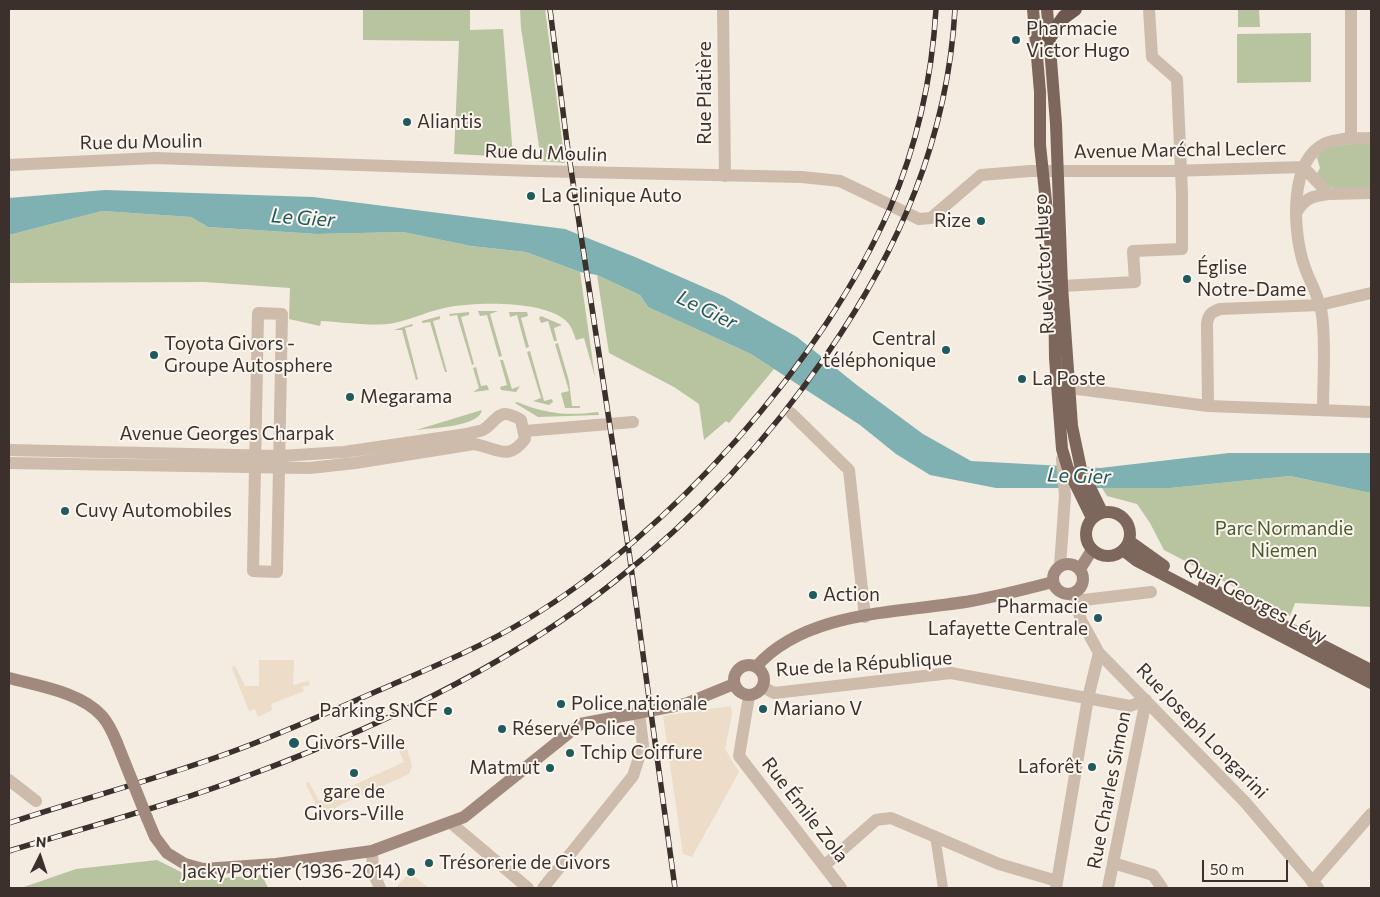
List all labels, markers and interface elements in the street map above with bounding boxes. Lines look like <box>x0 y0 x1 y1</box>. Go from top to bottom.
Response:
place label: Pharmacie Victor Hugo <box>1026 18 1130 62</box>
marker: Pharmacie Victor Hugo <box>1010 34 1022 46</box>
street label: Rue Platière <box>694 41 716 145</box>
place label: Aliantis <box>417 111 482 133</box>
marker: Aliantis <box>401 116 413 128</box>
street label: Rue du Moulin <box>79 130 203 154</box>
street label: Avenue Maréchal Leclerc <box>1073 137 1287 163</box>
street label: Rue du Moulin <box>484 139 608 167</box>
place label: La Clinique Auto <box>541 185 682 207</box>
marker: La Clinique Auto <box>525 190 537 202</box>
street label: Rue Victor Hugo <box>1029 193 1059 335</box>
water label: Le Gier <box>270 204 336 232</box>
place label: Rize <box>934 210 971 232</box>
marker: Rize <box>975 215 987 227</box>
place label: Église Notre-Dame <box>1197 257 1306 301</box>
marker: Église Notre-Dame <box>1181 273 1193 285</box>
water label: Le Gier <box>673 285 741 335</box>
place label: Central téléphonique <box>822 328 936 372</box>
place label: Toyota Givors - Groupe Autosphere <box>164 333 332 377</box>
marker: Central téléphonique <box>940 344 952 356</box>
marker: Toyota Givors - Groupe Autosphere <box>148 349 160 361</box>
place label: La Poste <box>1032 368 1105 390</box>
marker: La Poste <box>1016 373 1028 385</box>
place label: Megarama <box>360 386 452 408</box>
marker: Megarama <box>344 391 356 403</box>
street label: Avenue Georges Charpak <box>119 423 335 445</box>
water label: Le Gier <box>1047 463 1111 489</box>
place label: Cuvy Automobiles <box>75 500 232 522</box>
marker: Cuvy Automobiles <box>59 505 71 517</box>
park label: Parc Normandie Niemen <box>1215 518 1353 562</box>
street label: Quai Georges Lévy <box>1179 553 1331 649</box>
place label: Action <box>823 584 880 606</box>
marker: Action <box>807 589 819 601</box>
place label: Pharmacie Lafayette Centrale <box>928 596 1088 640</box>
marker: Pharmacie Lafayette Centrale <box>1092 612 1104 624</box>
street label: Rue de la République <box>775 646 953 682</box>
street label: Rue Joseph Longarini <box>1131 659 1273 803</box>
place label: Police nationale <box>571 693 707 715</box>
marker: Police nationale <box>555 698 567 710</box>
place label: Mariano V <box>773 698 862 720</box>
place label: Parking SNCF <box>319 700 438 722</box>
marker: Mariano V <box>757 703 769 715</box>
marker: Parking SNCF <box>442 705 454 717</box>
street label: Rue Charles Simon <box>1083 709 1135 871</box>
place label: Réservé Police <box>512 718 636 740</box>
marker: Réservé Police <box>496 723 508 735</box>
place label: Givors-Ville <box>305 732 405 754</box>
marker: Givors-Ville <box>287 736 301 750</box>
place label: Tchip Coiffure <box>580 742 702 764</box>
marker: Tchip Coiffure <box>564 747 576 759</box>
street label: Rue Émile Zola <box>757 753 853 867</box>
place label: Laforêt <box>1018 756 1082 778</box>
place label: Matmut <box>469 757 540 779</box>
marker: Laforêt <box>1086 761 1098 773</box>
marker: Matmut <box>544 762 556 774</box>
marker: gare de Givors-Ville <box>348 767 360 779</box>
place label: gare de Givors-Ville <box>304 781 404 825</box>
north arrow <box>15 832 65 882</box>
text: N <box>35 833 47 850</box>
scale bar <box>1205 850 1291 882</box>
place label: Trésorerie de Givors <box>439 852 610 874</box>
marker: Trésorerie de Givors <box>423 857 435 869</box>
text: 50 m <box>1210 860 1244 878</box>
place label: Jacky Portier (1936-2014) <box>182 861 401 883</box>
marker: Jacky Portier (1936-2014) <box>405 866 417 878</box>

